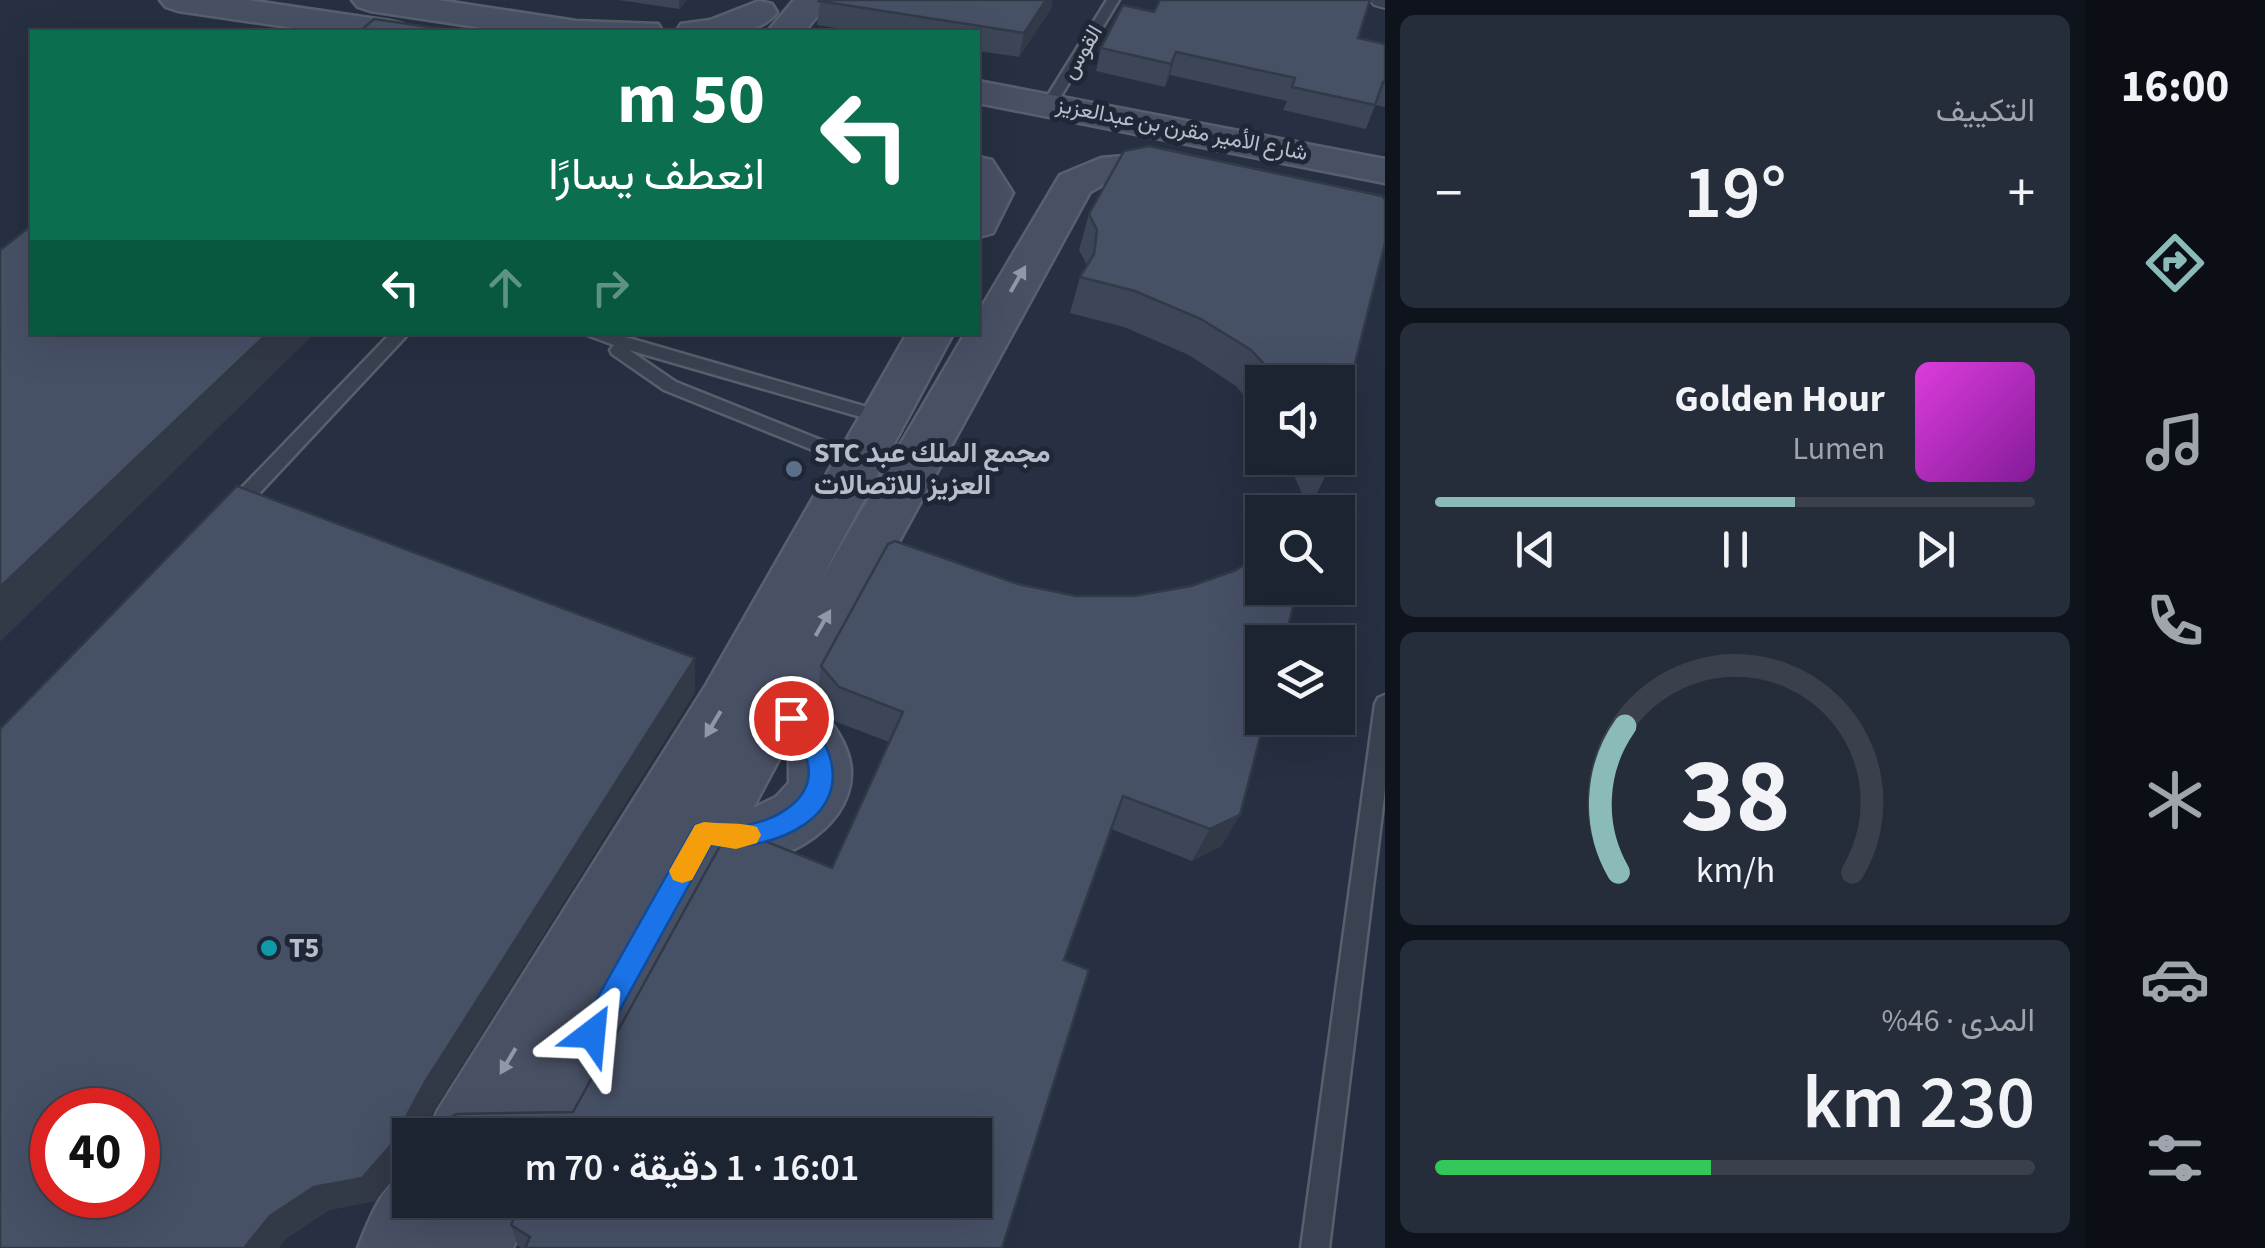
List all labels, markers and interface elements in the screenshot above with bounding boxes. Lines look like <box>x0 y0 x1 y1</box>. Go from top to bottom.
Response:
street label: القوس <box>1053 19 1111 85</box>
text: 50 m <box>617 50 765 150</box>
text: 16:00 <box>2121 55 2229 119</box>
icon: left <box>800 70 930 200</box>
text: التكييف <box>1936 88 2035 134</box>
street label: شارع الأمير مقرن بن عبدالعزيز <box>1053 89 1311 169</box>
text: 19° <box>1683 140 1787 247</box>
text: انعطف يسارًا <box>548 143 765 207</box>
text: − <box>1435 155 1462 233</box>
text: + <box>2008 155 2035 233</box>
icon: directions <box>2140 228 2210 298</box>
icon: left <box>373 260 428 315</box>
icon: ahead <box>478 260 533 315</box>
icon: right <box>583 260 638 315</box>
one-way arrow <box>1009 265 1026 293</box>
map controls <box>1245 365 1355 735</box>
button: sound <box>1245 365 1355 475</box>
text: Golden Hour <box>1675 372 1885 426</box>
icon: music <box>2140 407 2210 477</box>
text: Lumen <box>1792 426 1885 472</box>
place label: STC مجمع الملك عبد العزيز للاتصالات <box>814 433 1050 505</box>
marker: STC مجمع الملك عبد العزيز للاتصالات <box>783 458 805 480</box>
button: search <box>1245 495 1355 605</box>
icon: previous <box>1508 522 1563 577</box>
icon: pause <box>1708 522 1763 577</box>
icon: next <box>1908 522 1963 577</box>
icon: phone <box>2140 586 2210 656</box>
one-way arrow <box>814 609 831 637</box>
button: layers <box>1245 625 1355 735</box>
pin <box>749 676 834 761</box>
icon: arrive <box>764 691 819 746</box>
one-way arrow <box>705 710 722 738</box>
text: 38 <box>1680 724 1790 872</box>
icon: climate <box>2140 765 2210 835</box>
text: km/h <box>1695 845 1775 896</box>
place label: T5 <box>289 928 319 968</box>
marker: T5 <box>258 937 280 959</box>
icon: car <box>2140 944 2210 1014</box>
position arrow <box>540 982 644 1086</box>
text: المدى · 46% <box>1881 998 2035 1044</box>
one-way arrow <box>500 1047 517 1075</box>
text: 230 km <box>1802 1050 2035 1157</box>
speed limit sign: 40 <box>30 1088 160 1218</box>
icon: filters <box>2140 1123 2210 1193</box>
text: 16:01 · 1 دقيقة · 70 m <box>525 1141 859 1195</box>

